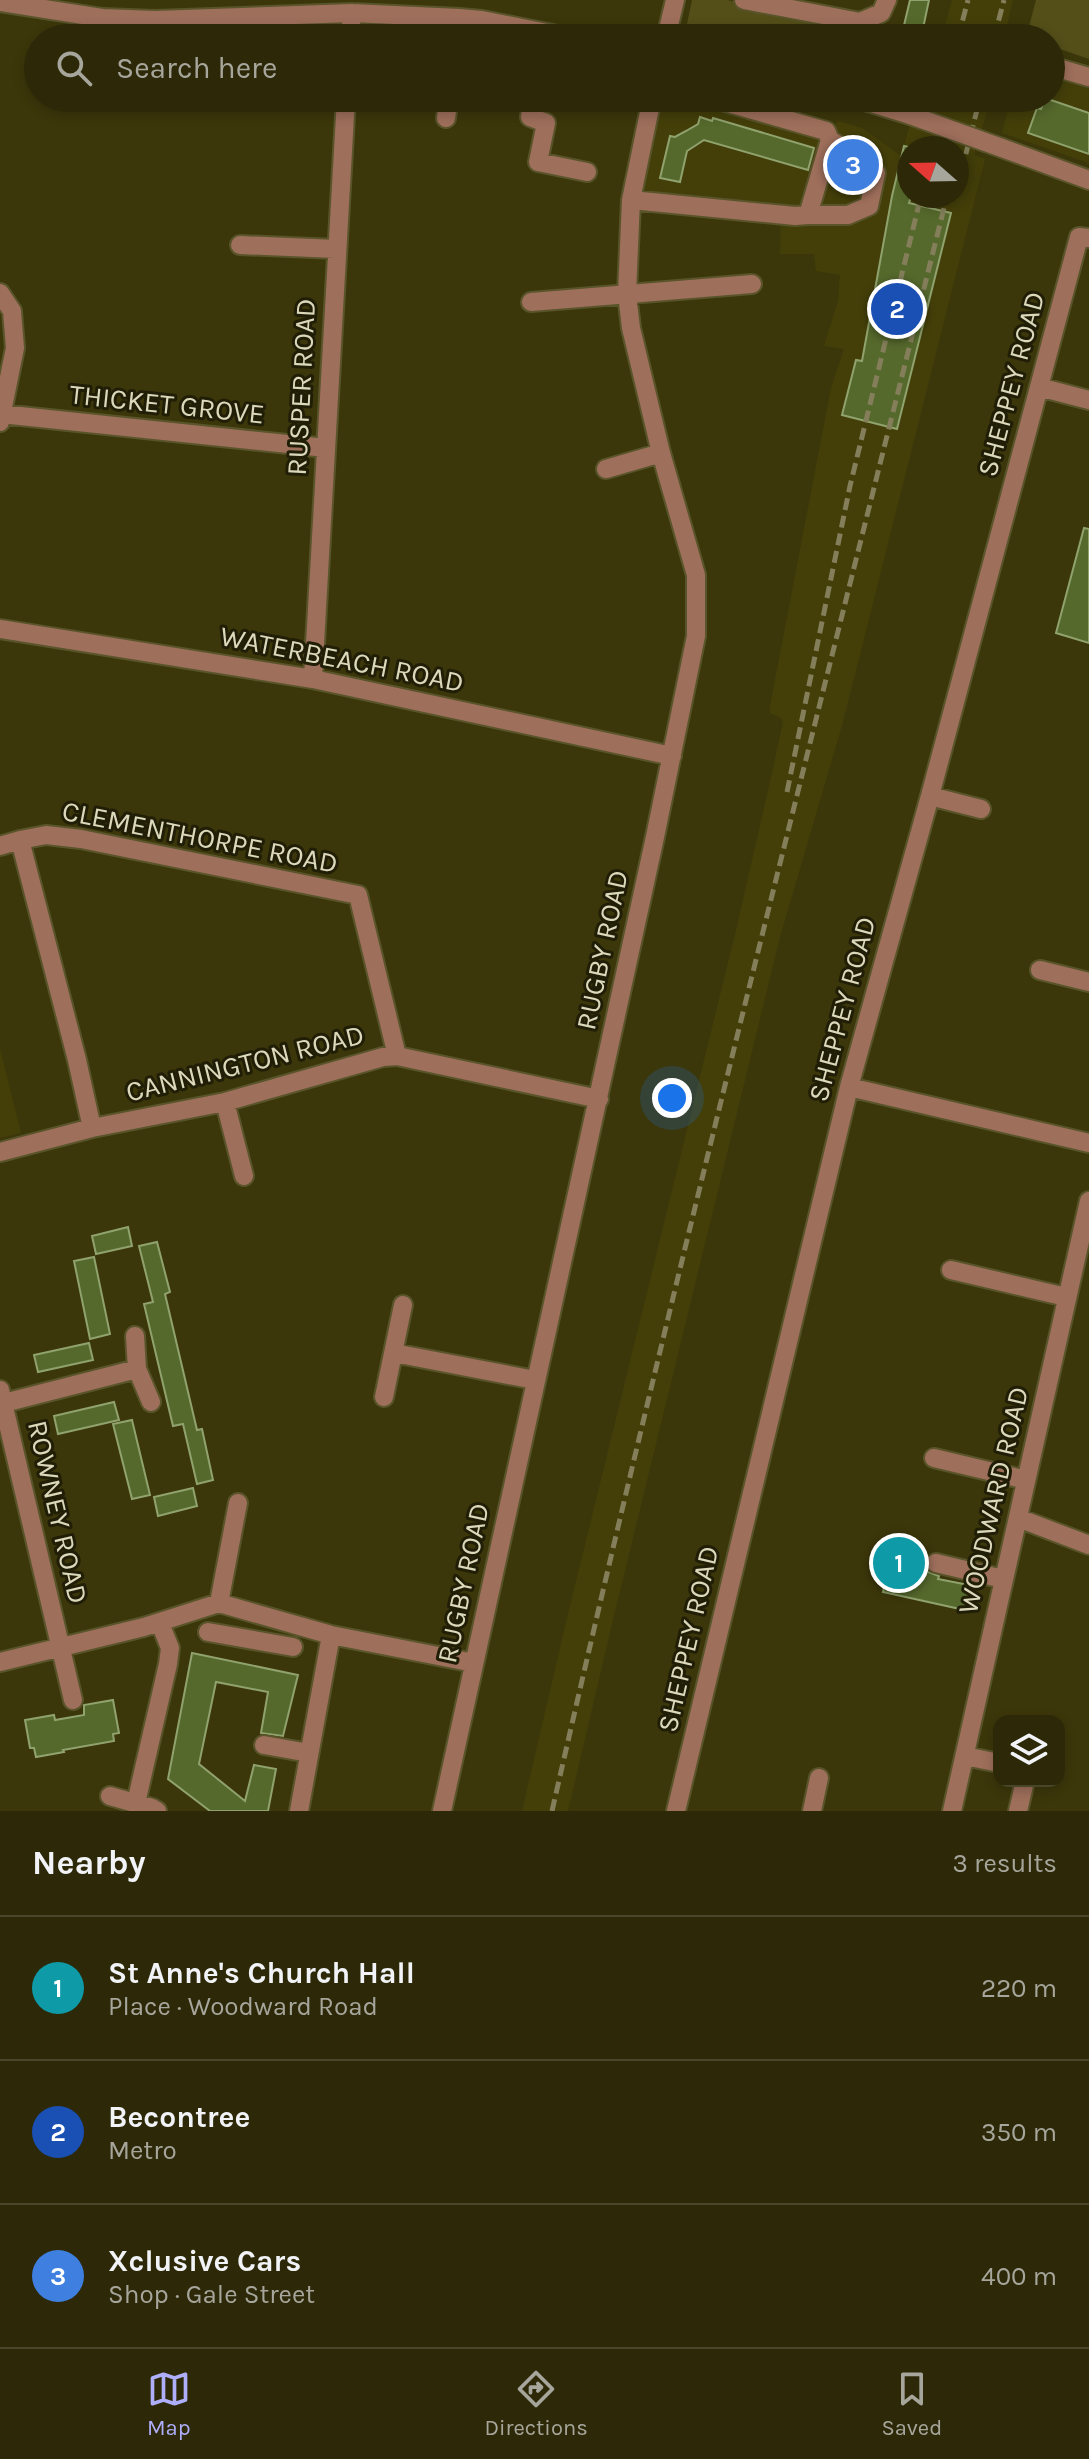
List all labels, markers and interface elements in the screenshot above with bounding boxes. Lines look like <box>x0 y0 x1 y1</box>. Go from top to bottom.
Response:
search box <box>24 24 1065 112</box>
icon: search <box>52 46 96 90</box>
text: Search here <box>116 50 277 86</box>
pin: 3 <box>827 135 879 195</box>
north arrow <box>897 136 969 208</box>
pin: 2 <box>871 279 923 339</box>
street label: SHEPPEY ROAD <box>970 288 1052 480</box>
street label: RUSPER ROAD <box>280 298 322 476</box>
street label: THICKET GROVE <box>68 377 266 431</box>
street label: WATERBEACH ROAD <box>217 619 467 699</box>
street label: CLEMENTHORPE ROAD <box>59 794 341 880</box>
street label: RUGBY ROAD <box>569 867 635 1033</box>
street label: SHEPPEY ROAD <box>801 913 883 1105</box>
street label: CANNINGTON ROAD <box>123 1017 367 1109</box>
your location <box>652 1078 692 1118</box>
street label: WOODWARD ROAD <box>951 1383 1035 1617</box>
street label: ROWNEY ROAD <box>21 1417 95 1607</box>
street label: RUGBY ROAD <box>430 1500 496 1666</box>
pin: 1 <box>873 1533 925 1593</box>
street label: SHEPPEY ROAD <box>651 1543 725 1735</box>
map controls <box>993 1715 1065 1787</box>
button: layers <box>993 1715 1065 1787</box>
text: Nearby <box>32 1843 146 1883</box>
text: 3 results <box>953 1848 1057 1879</box>
text: St Anne's Church Hall <box>108 1955 415 1991</box>
text: 1 <box>53 1973 63 2004</box>
text: 220 m <box>981 1973 1057 2004</box>
text: Place · Woodward Road <box>108 1991 378 2022</box>
text: Becontree <box>108 2099 250 2135</box>
text: 2 <box>50 2117 66 2148</box>
text: 350 m <box>981 2117 1057 2148</box>
text: Metro <box>108 2135 177 2166</box>
text: Xclusive Cars <box>108 2243 301 2279</box>
text: 3 <box>50 2261 66 2292</box>
text: 400 m <box>981 2261 1057 2292</box>
text: Shop · Gale Street <box>108 2279 315 2310</box>
tab: Map <box>147 2367 191 2441</box>
tab: Directions <box>484 2367 588 2441</box>
tab: Saved <box>881 2367 942 2441</box>

